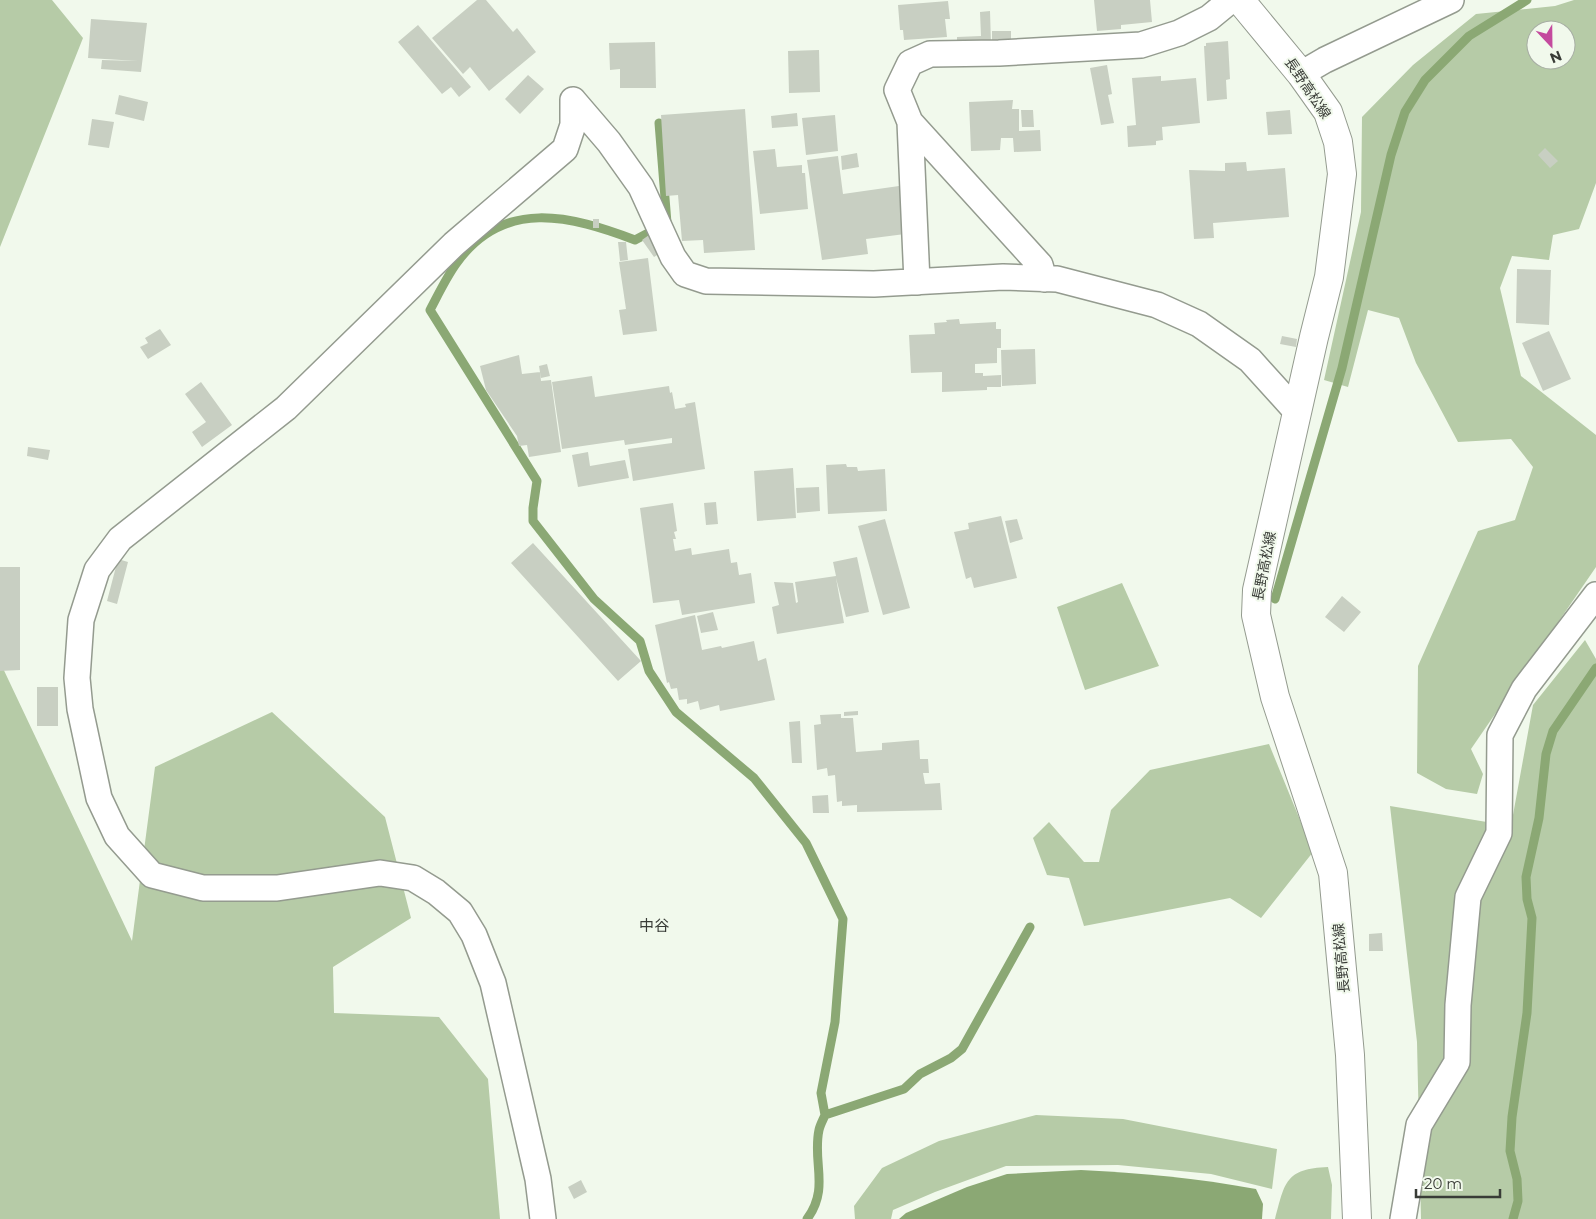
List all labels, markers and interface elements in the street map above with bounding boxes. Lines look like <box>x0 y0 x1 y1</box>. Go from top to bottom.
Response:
north arrow <box>1526 20 1576 70</box>
text: N <box>1547 47 1564 68</box>
street label: 長野高松線 <box>1281 54 1335 122</box>
street label: 長野高松線 <box>1248 530 1280 602</box>
district label: 中谷 <box>639 916 669 935</box>
street label: 長野高松線 <box>1329 922 1353 994</box>
scale bar <box>1416 1166 1500 1198</box>
text: 20 m <box>1424 1174 1462 1193</box>

